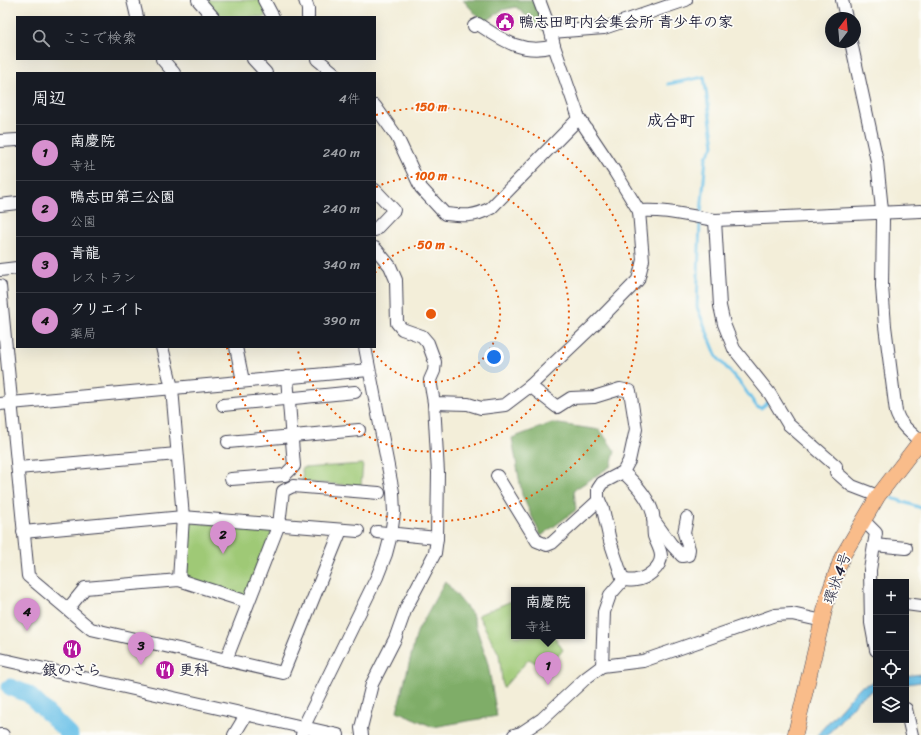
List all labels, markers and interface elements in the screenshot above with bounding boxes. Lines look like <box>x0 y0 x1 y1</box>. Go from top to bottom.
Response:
place label: 鴨志田町内会集会所 青少年の家 <box>519 9 733 35</box>
public building icon: 鴨志田町内会集会所 青少年の家 <box>494 11 516 33</box>
north arrow <box>825 12 861 48</box>
search box <box>16 16 376 60</box>
text: ここで検索 <box>62 25 137 51</box>
icon: search <box>30 27 52 49</box>
text: 周辺 <box>32 83 66 113</box>
text: 4件 <box>339 87 360 110</box>
text: 150 m <box>415 96 448 118</box>
district label: 成合町 <box>647 106 695 135</box>
text: 南慶院 <box>70 128 115 154</box>
text: 1 <box>42 141 48 164</box>
text: 240 m <box>323 141 360 164</box>
text: 寺社 <box>70 154 96 177</box>
text: 100 m <box>415 165 448 187</box>
text: 鴨志田第三公園 <box>70 184 175 210</box>
text: 2 <box>41 197 49 220</box>
text: 240 m <box>323 197 360 220</box>
text: 公園 <box>70 210 96 233</box>
text: 50 m <box>417 234 445 256</box>
text: 青龍 <box>70 240 100 266</box>
text: 3 <box>41 253 49 276</box>
text: 340 m <box>323 253 360 276</box>
text: レストラン <box>70 266 136 289</box>
text: クリエイト <box>70 296 145 322</box>
centre of rings <box>424 307 438 321</box>
text: 4 <box>41 309 49 332</box>
text: 390 m <box>323 309 360 332</box>
text: 薬局 <box>70 322 96 345</box>
your location <box>484 347 504 367</box>
pin: 2 <box>210 521 236 554</box>
street label: 環状4号 <box>815 548 859 608</box>
map controls <box>873 579 909 723</box>
button: + <box>873 579 909 615</box>
popup <box>511 587 585 639</box>
text: 南慶院 <box>525 589 571 615</box>
pin: 4 <box>14 598 40 631</box>
text: 寺社 <box>525 615 552 638</box>
button: − <box>873 615 909 651</box>
pin: 3 <box>128 632 154 665</box>
restaurant icon: 銀のさら <box>61 638 83 660</box>
button: locate <box>873 651 909 687</box>
pin: 1 <box>535 652 561 685</box>
place label: 銀のさら <box>42 657 102 683</box>
place label: 更科 <box>179 657 209 683</box>
restaurant icon: 更科 <box>154 659 176 681</box>
button: layers <box>873 687 909 723</box>

